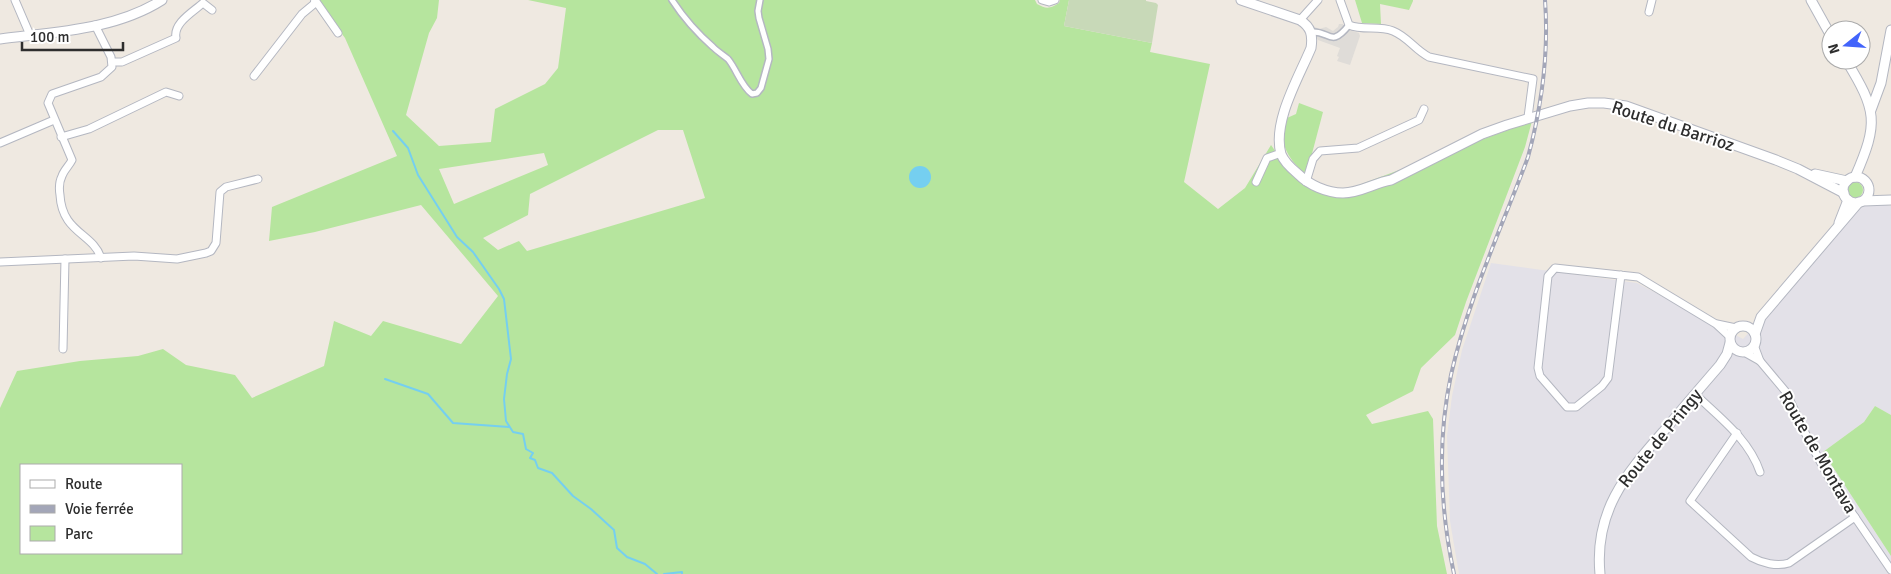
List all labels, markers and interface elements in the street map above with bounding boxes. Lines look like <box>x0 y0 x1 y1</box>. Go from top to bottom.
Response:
scale bar <box>22 20 124 52</box>
north arrow <box>1821 20 1871 70</box>
text: 100 m <box>30 28 70 46</box>
text: N <box>1824 42 1844 56</box>
street label: Route du Barrioz <box>1609 96 1737 156</box>
street label: Route de Pringy <box>1613 384 1707 492</box>
street label: Route de Montava <box>1774 387 1862 517</box>
legend <box>20 464 182 554</box>
text: Route <box>65 475 102 493</box>
text: Voie ferrée <box>65 500 134 518</box>
text: Parc <box>65 525 93 543</box>

